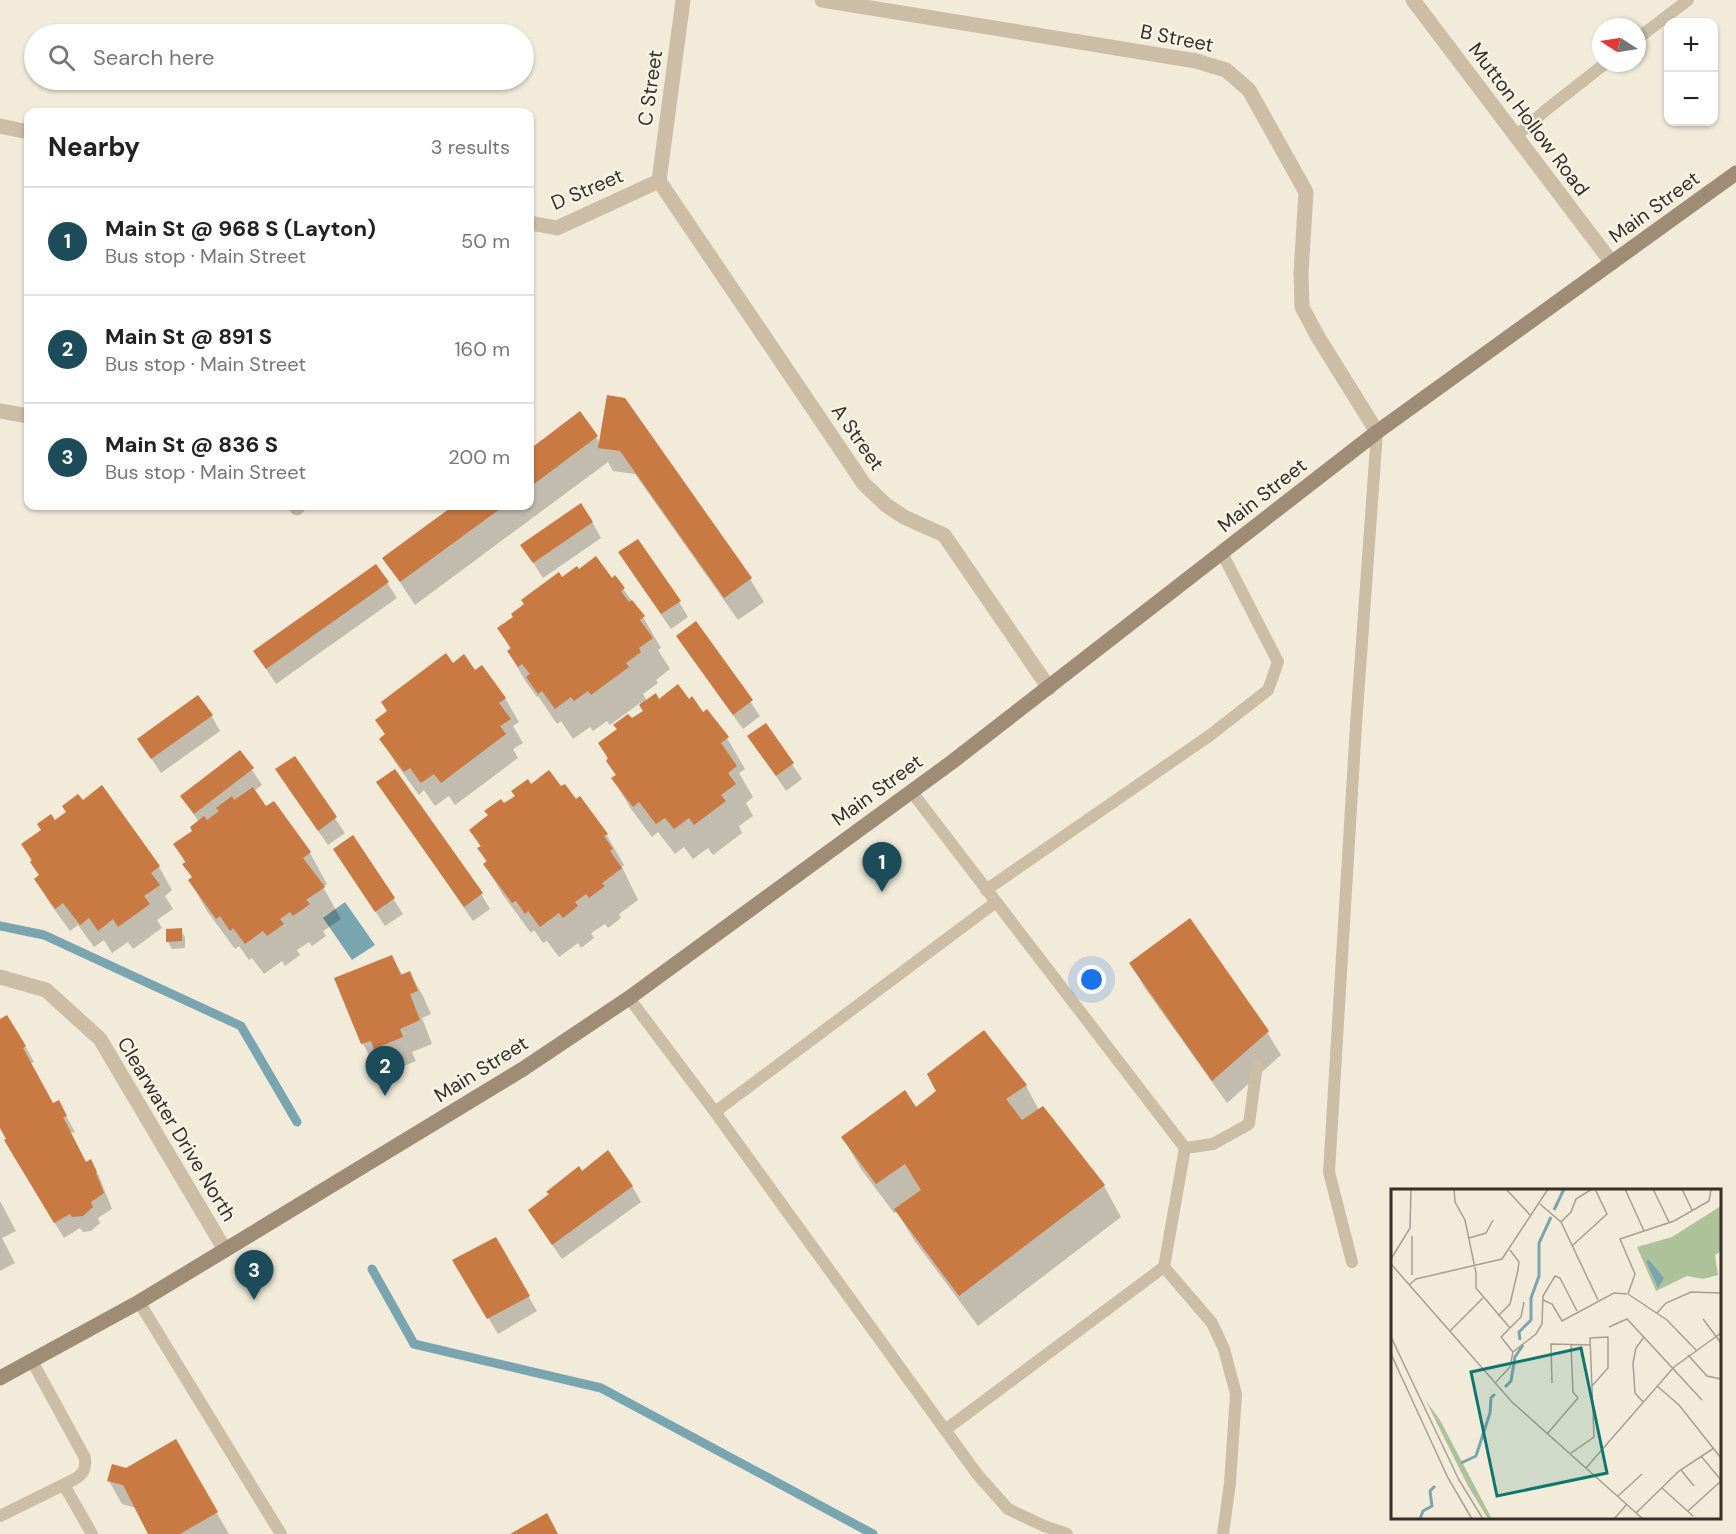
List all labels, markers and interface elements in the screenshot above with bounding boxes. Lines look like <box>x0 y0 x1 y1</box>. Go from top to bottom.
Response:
street label: B Street <box>1138 18 1216 58</box>
north arrow <box>1592 18 1646 72</box>
map controls <box>1664 18 1718 126</box>
button: + <box>1664 18 1718 72</box>
search box <box>24 24 534 90</box>
street label: Mutton Hollow Road <box>1463 37 1595 201</box>
icon: search <box>45 41 78 74</box>
text: Search here <box>93 43 214 72</box>
street label: C Street <box>632 48 668 128</box>
button: − <box>1664 72 1718 126</box>
text: Nearby <box>48 130 140 164</box>
text: 3 results <box>431 134 510 160</box>
street label: D Street <box>547 162 627 216</box>
street label: Main Street <box>1603 165 1705 249</box>
text: Main St @ 968 S (Layton) <box>105 214 376 243</box>
text: 1 <box>64 228 71 254</box>
text: 50 m <box>461 228 510 254</box>
text: Bus stop · Main Street <box>105 243 306 269</box>
text: Main St @ 891 S <box>105 322 272 351</box>
text: 2 <box>62 336 73 362</box>
text: 160 m <box>454 336 510 362</box>
text: Bus stop · Main Street <box>105 351 306 377</box>
street label: A Street <box>826 399 890 475</box>
text: Main St @ 836 S <box>105 430 278 459</box>
text: 3 <box>61 444 74 470</box>
text: 200 m <box>448 444 510 470</box>
street label: Main Street <box>1212 452 1312 538</box>
text: Bus stop · Main Street <box>105 459 306 485</box>
street label: Main Street <box>826 748 928 832</box>
pin: 1 <box>862 842 902 892</box>
your location <box>1077 965 1106 994</box>
street label: Main Street <box>429 1030 533 1108</box>
street label: Clearwater Drive North <box>112 1032 242 1226</box>
pin: 2 <box>366 1046 404 1096</box>
inset map <box>1391 1189 1721 1519</box>
pin: 3 <box>234 1250 274 1300</box>

